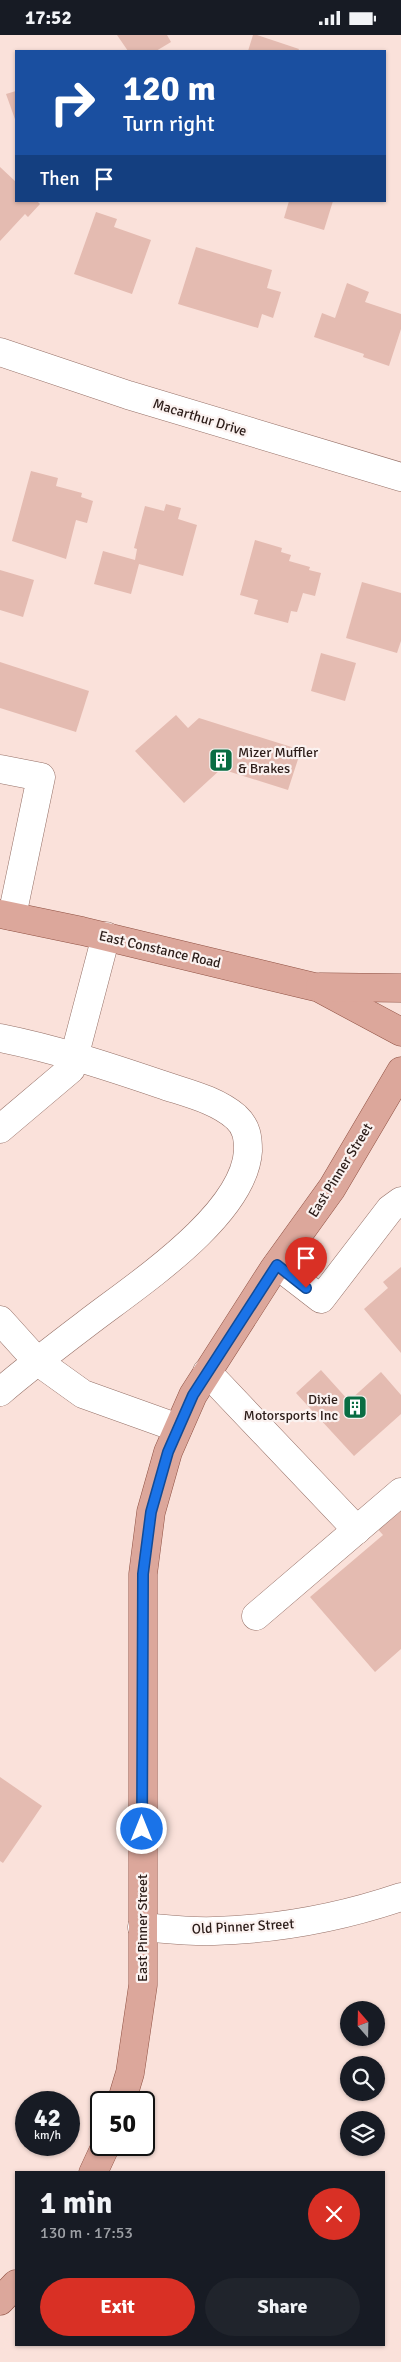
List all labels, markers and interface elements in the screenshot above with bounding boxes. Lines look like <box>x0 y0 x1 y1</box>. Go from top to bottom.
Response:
text: 17:52 <box>25 6 72 30</box>
text: 120 m <box>123 67 216 110</box>
icon: right <box>40 70 105 135</box>
text: Turn right <box>123 110 215 137</box>
icon: arrive <box>90 165 118 193</box>
text: Then <box>40 167 80 191</box>
street label: Macarthur Drive <box>151 395 249 440</box>
place label: Mizer Muffler & Brakes <box>238 744 319 777</box>
building icon: Mizer Muffler & Brakes <box>208 747 234 773</box>
street label: East Constance Road <box>97 927 223 972</box>
street label: East Pinner Street <box>305 1120 376 1220</box>
pin <box>285 1237 327 1288</box>
icon: arrive <box>292 1244 320 1272</box>
place label: Dixie Motorsports Inc <box>244 1391 338 1424</box>
building icon: Dixie Motorsports Inc <box>342 1394 368 1420</box>
position arrow <box>115 1802 167 1854</box>
street label: East Pinner Street <box>134 1874 151 1982</box>
street label: Old Pinner Street <box>191 1915 295 1938</box>
north arrow <box>340 2001 385 2046</box>
map controls <box>340 2001 385 2156</box>
button: search <box>340 2056 385 2101</box>
speed limit sign: 50 <box>90 2091 155 2156</box>
text: 42 <box>34 2102 61 2133</box>
button: layers <box>340 2111 385 2156</box>
text: km/h <box>34 2128 61 2143</box>
text: 1 min <box>40 2185 112 2222</box>
button: close <box>308 2188 360 2240</box>
text: 130 m · 17:53 <box>40 2223 133 2243</box>
button: Exit <box>40 2278 195 2336</box>
button: Share <box>205 2278 360 2336</box>

